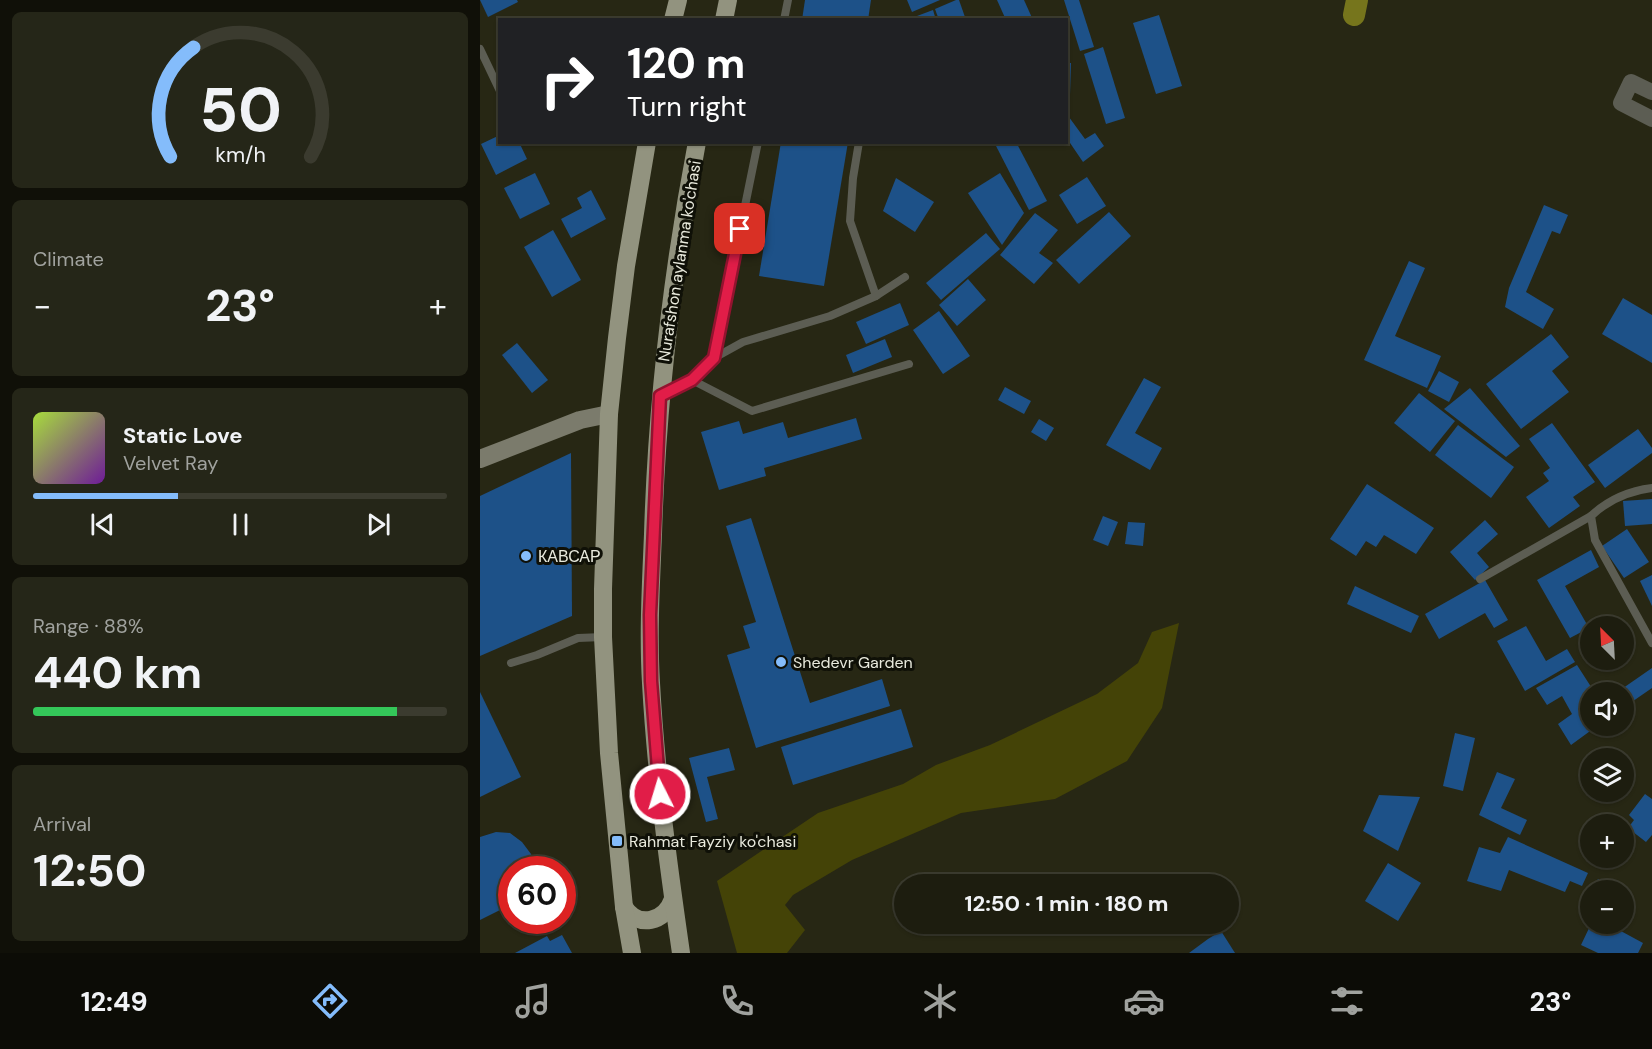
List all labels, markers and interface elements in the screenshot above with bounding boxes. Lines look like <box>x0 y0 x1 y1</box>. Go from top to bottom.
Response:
text: 120 m <box>627 36 745 91</box>
icon: right <box>528 42 606 120</box>
text: 50 <box>199 69 281 150</box>
text: Turn right <box>627 89 747 124</box>
text: km/h <box>215 141 265 169</box>
street label: Nurafshon aylanma ko'chasi <box>653 159 706 363</box>
pin <box>714 203 765 254</box>
icon: arrive <box>723 212 756 245</box>
text: Climate <box>33 246 104 272</box>
text: 23° <box>205 276 275 335</box>
text: − <box>33 284 51 327</box>
text: + <box>429 284 447 327</box>
text: Static Love <box>123 421 243 450</box>
text: Velvet Ray <box>123 450 218 476</box>
icon: previous <box>86 508 119 541</box>
icon: pause <box>224 508 257 541</box>
icon: next <box>362 508 395 541</box>
place label: КАВСАР <box>538 546 601 567</box>
marker: КАВСАР <box>519 549 533 563</box>
text: Range · 88% <box>33 613 144 639</box>
north arrow <box>1580 616 1634 670</box>
map controls <box>1580 616 1634 934</box>
text: 440 km <box>33 643 202 702</box>
place label: Shedevr Garden <box>793 652 913 673</box>
marker: Shedevr Garden <box>774 655 788 669</box>
button: sound <box>1580 682 1634 736</box>
button: layers <box>1580 748 1634 802</box>
position arrow <box>628 762 692 826</box>
text: Arrival <box>33 811 91 837</box>
button: + <box>1580 814 1634 868</box>
place label: Rahmat Fayziy ko'chasi <box>629 831 796 852</box>
marker: Rahmat Fayziy ko'chasi <box>610 834 624 848</box>
text: 12:50 <box>33 841 146 900</box>
speed limit sign: 60 <box>498 856 576 934</box>
button: − <box>1580 880 1634 934</box>
text: 12:50 · 1 min · 180 m <box>964 889 1169 918</box>
icon: directions <box>309 980 351 1022</box>
icon: music <box>512 980 554 1022</box>
icon: phone <box>716 980 758 1022</box>
icon: climate <box>919 980 961 1022</box>
icon: car <box>1123 980 1165 1022</box>
icon: filters <box>1326 980 1368 1022</box>
text: 12:49 <box>81 984 148 1019</box>
text: 23° <box>1530 984 1571 1019</box>

